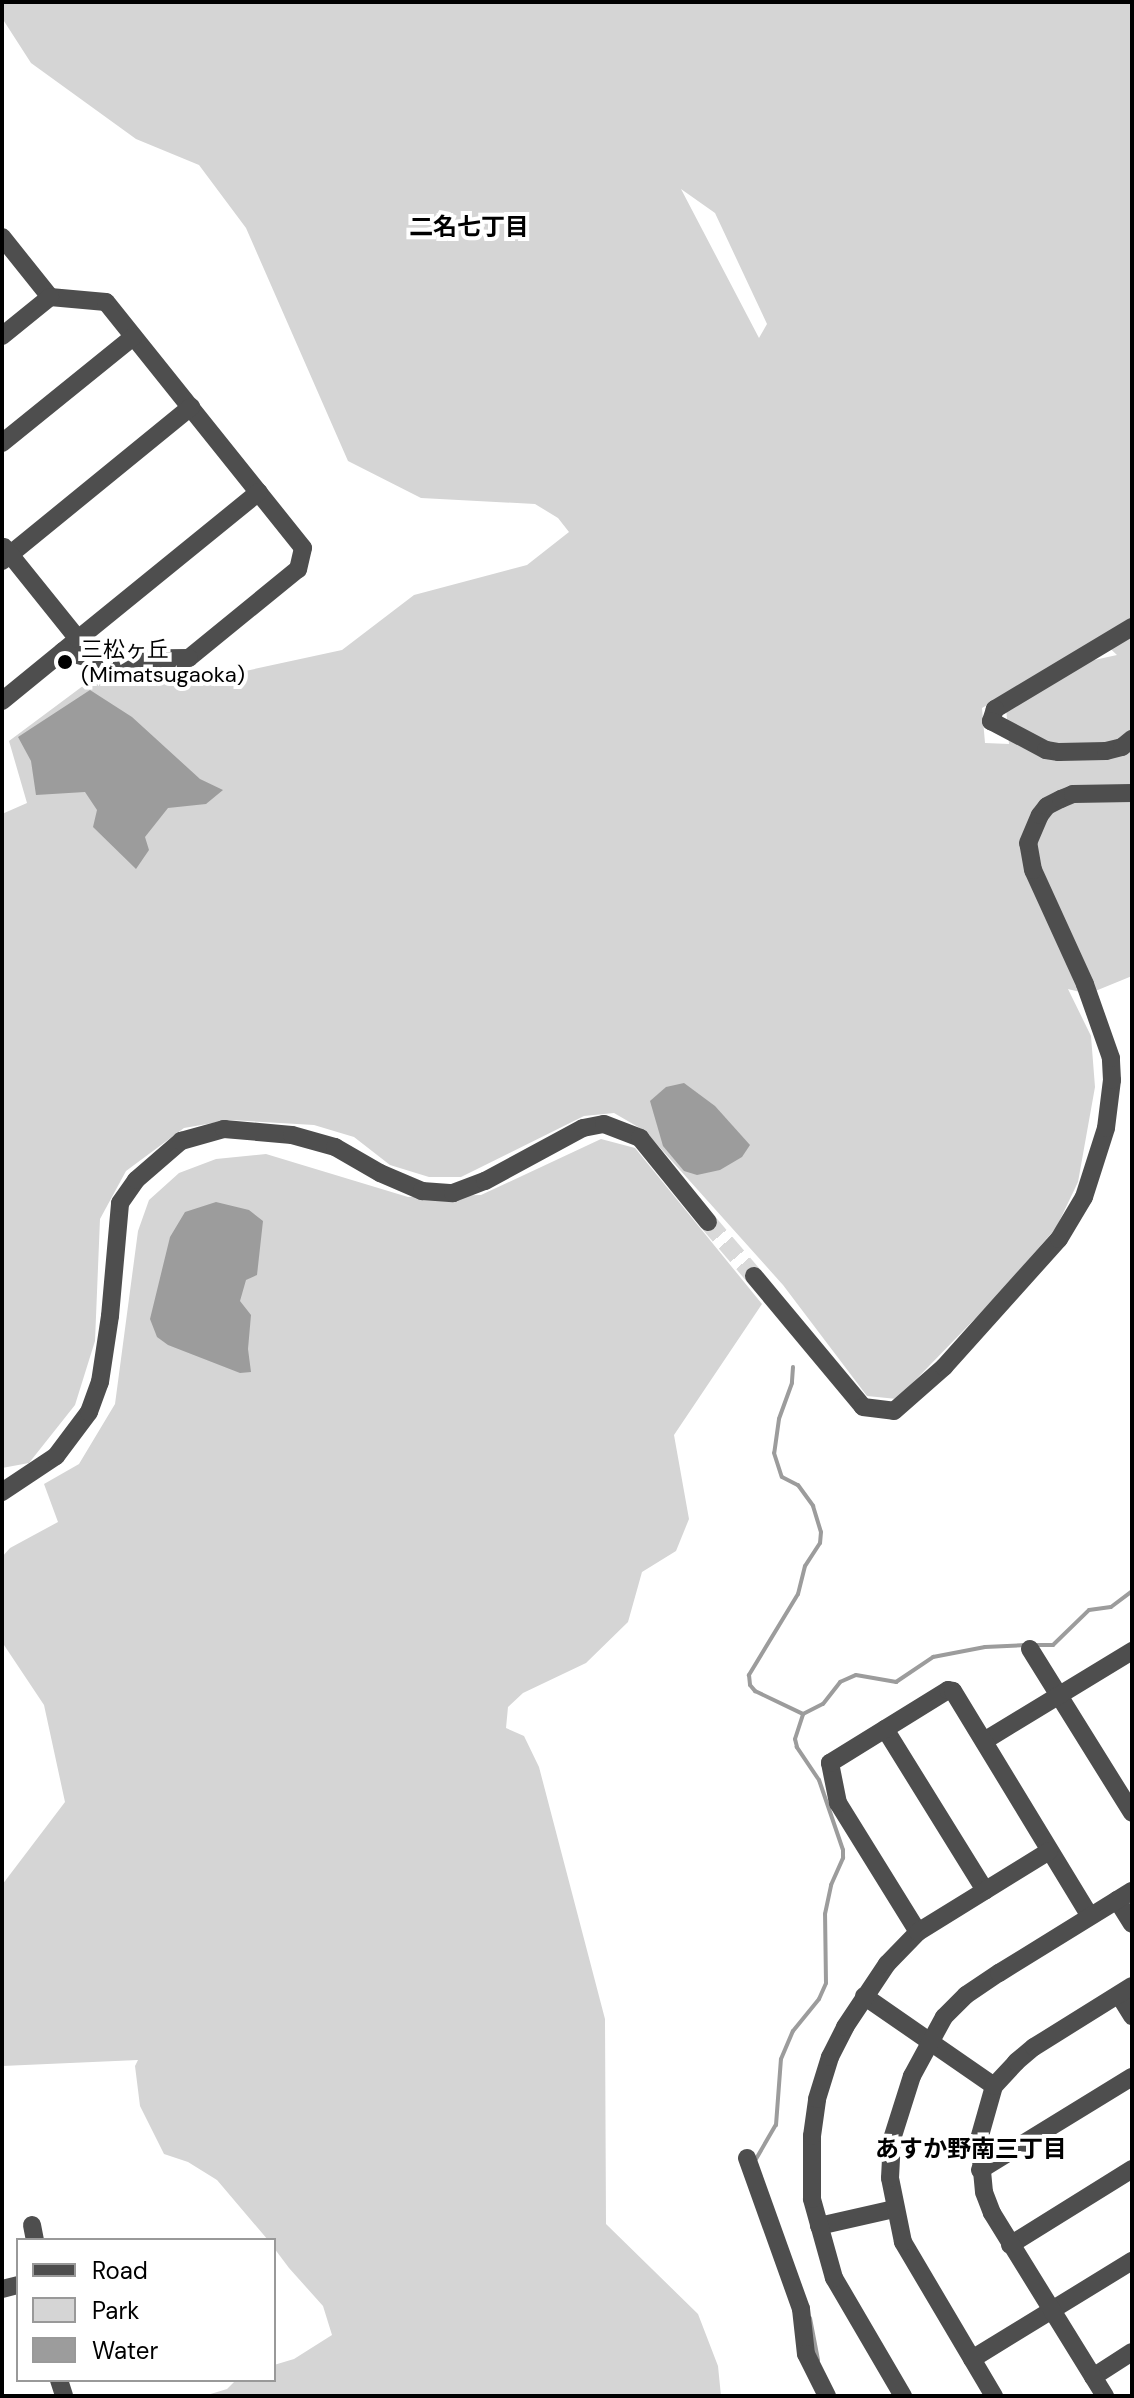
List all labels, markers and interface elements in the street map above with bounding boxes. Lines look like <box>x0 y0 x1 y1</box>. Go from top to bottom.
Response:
district label: 二名七丁目 <box>409 213 529 241</box>
place label: 三松ヶ丘 (Mimatsugaoka) <box>81 636 245 688</box>
marker: 三松ヶ丘 (Mimatsugaoka) <box>56 653 74 671</box>
district label: あすか野南三丁目 <box>875 2135 1067 2163</box>
legend <box>16 2238 276 2382</box>
text: Road <box>92 2255 148 2286</box>
text: Park <box>92 2295 139 2326</box>
text: Water <box>92 2335 158 2366</box>

